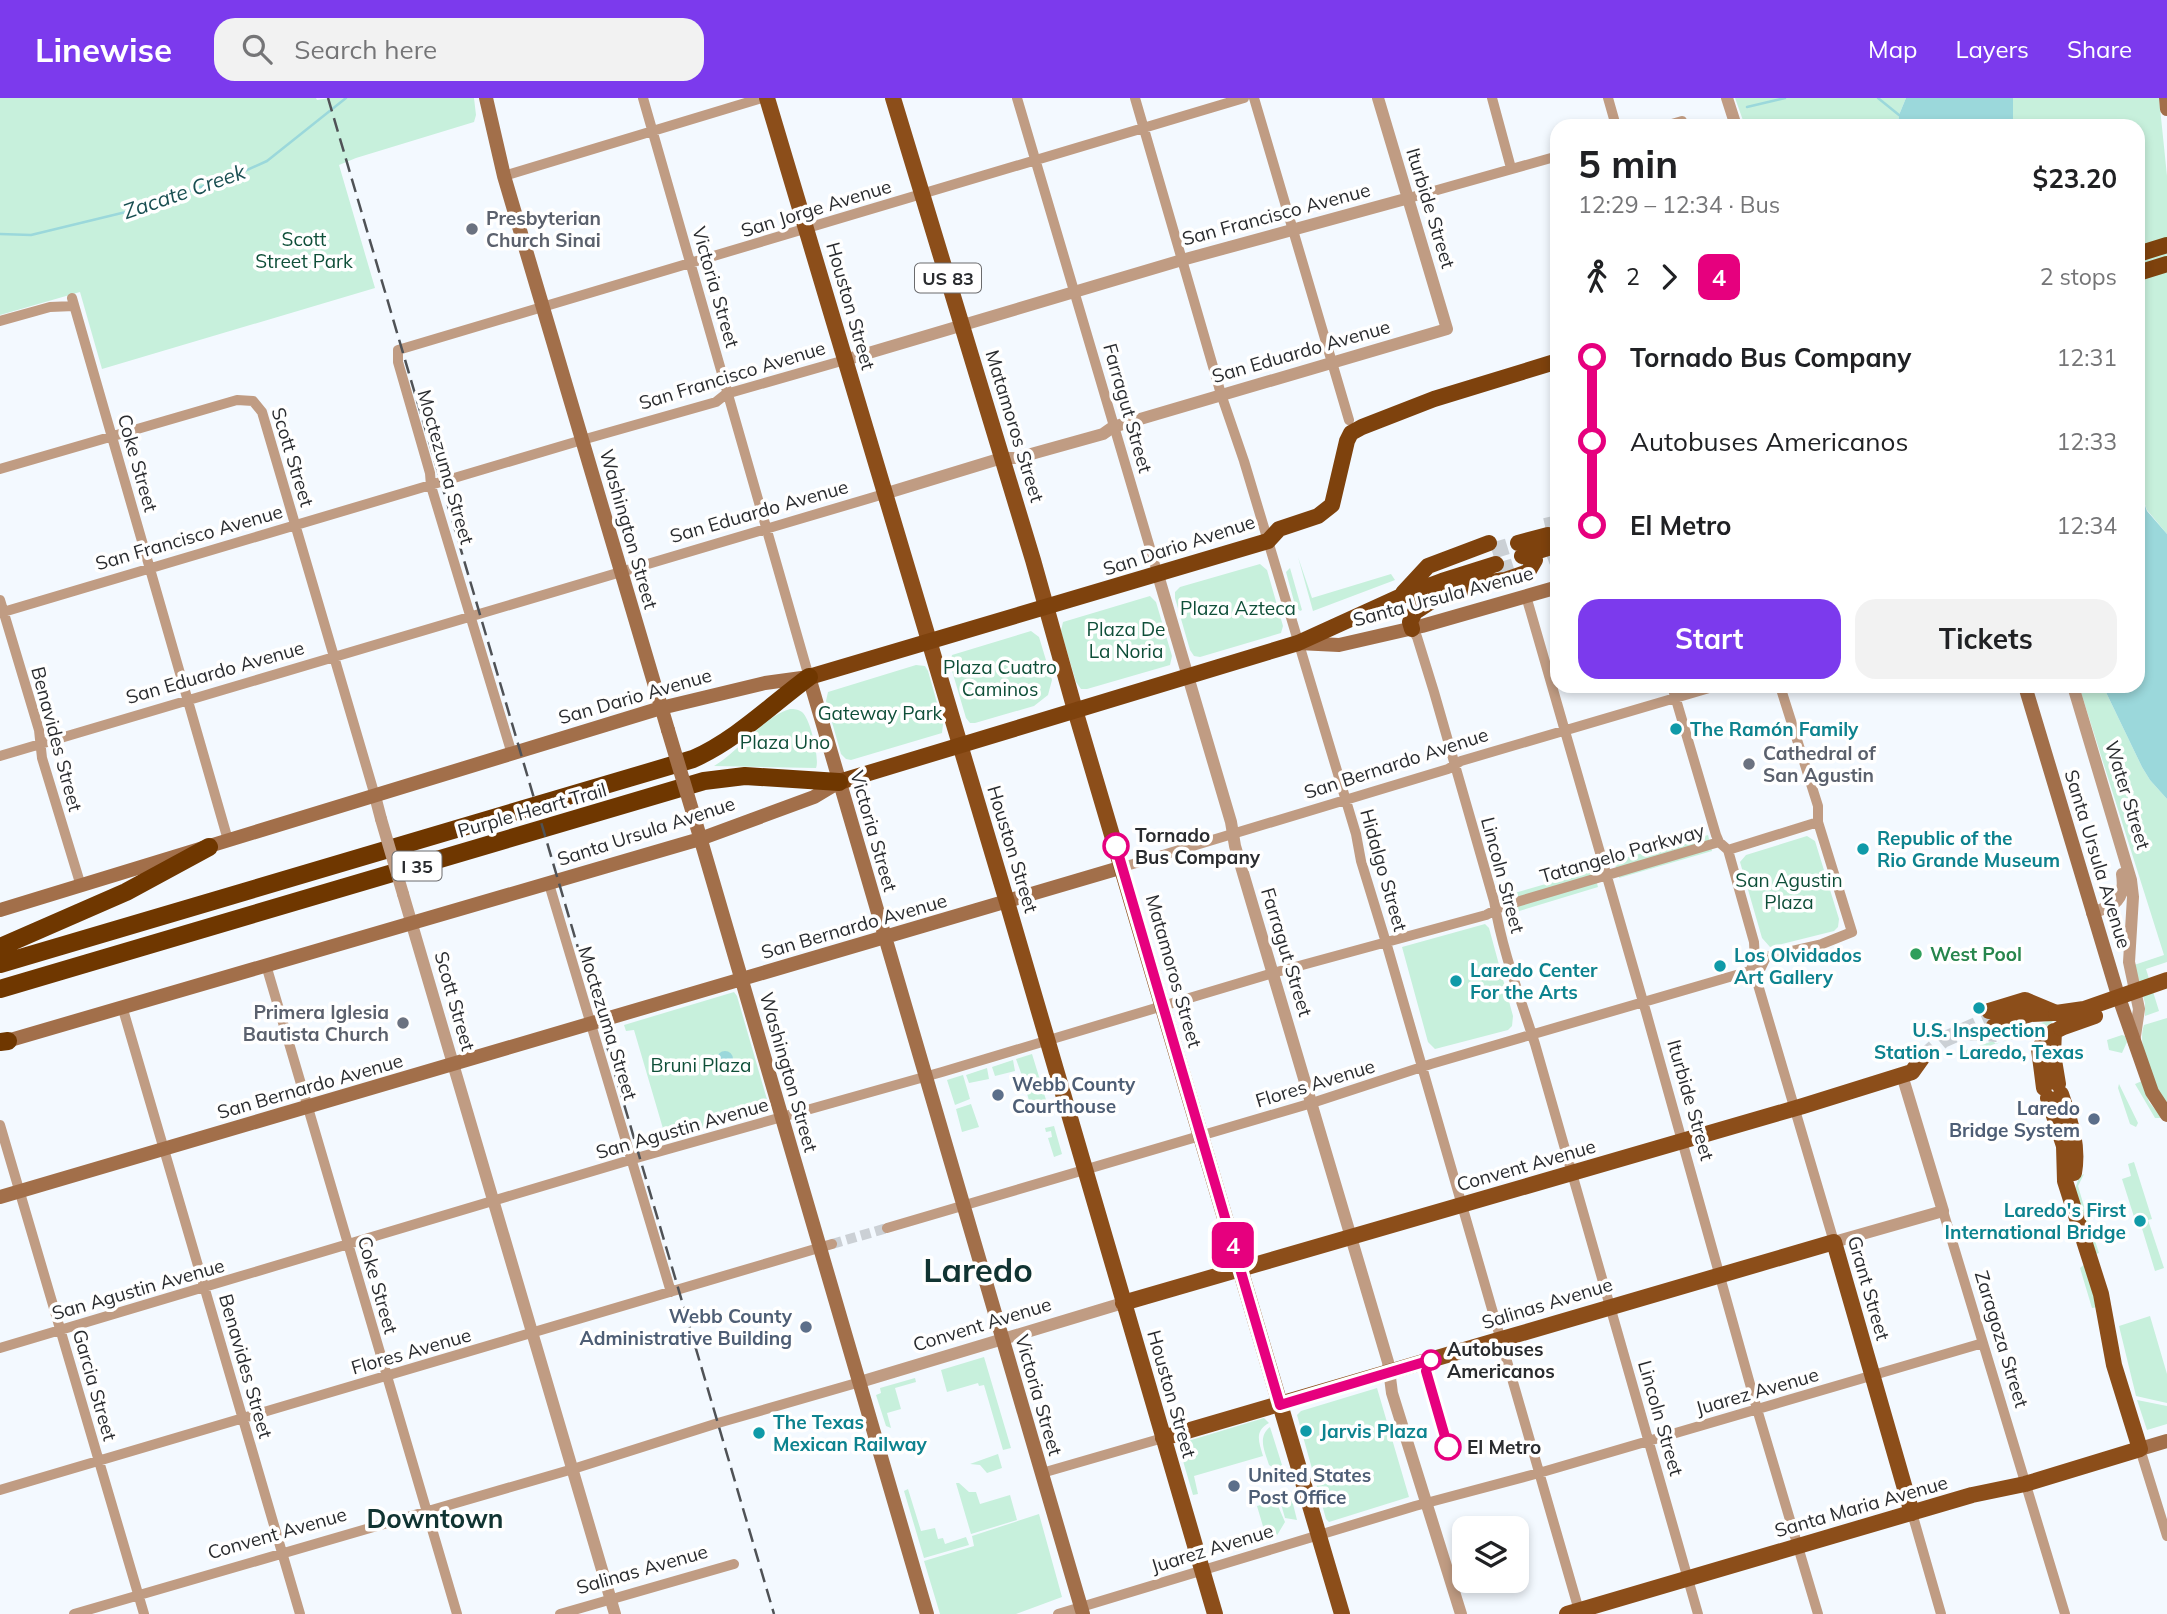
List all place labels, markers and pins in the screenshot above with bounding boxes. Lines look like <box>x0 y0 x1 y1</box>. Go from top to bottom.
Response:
place label: Presbyterian Church Sinai <box>486 206 601 252</box>
marker: Presbyterian Church Sinai <box>464 221 480 237</box>
place label: The Ramón Family <box>1690 717 1859 741</box>
marker: The Ramón Family <box>1668 721 1684 737</box>
place label: Cathedral of San Agustin <box>1763 741 1877 787</box>
marker: Cathedral of San Agustin <box>1741 756 1757 772</box>
place label: Tornado Bus Company <box>1135 823 1261 869</box>
place label: Republic of the Rio Grande Museum <box>1877 826 2060 872</box>
marker: Tornado Bus Company <box>1103 833 1129 859</box>
marker: Republic of the Rio Grande Museum <box>1855 841 1871 857</box>
place label: West Pool <box>1930 942 2022 966</box>
place label: Los Olvidados Art Gallery <box>1734 943 1862 989</box>
marker: West Pool <box>1908 946 1924 962</box>
place label: Laredo Center For the Arts <box>1470 958 1598 1004</box>
marker: Los Olvidados Art Gallery <box>1712 958 1728 974</box>
marker: Laredo Center For the Arts <box>1448 973 1464 989</box>
place label: Primera Iglesia Bautista Church <box>243 1000 389 1046</box>
marker: U.S. Inspection Station - Laredo, Texas <box>1971 1000 1987 1016</box>
marker: Primera Iglesia Bautista Church <box>395 1015 411 1031</box>
place label: U.S. Inspection Station - Laredo, Texas <box>1874 1018 2084 1064</box>
place label: Webb County Courthouse <box>1012 1072 1136 1118</box>
marker: Webb County Courthouse <box>990 1087 1006 1103</box>
place label: Laredo Bridge System <box>1949 1096 2080 1142</box>
marker: Laredo Bridge System <box>2086 1111 2102 1127</box>
place label: Laredo's First International Bridge <box>1945 1198 2126 1244</box>
marker: Laredo's First International Bridge <box>2132 1213 2148 1229</box>
place label: Webb County Administrative Building <box>580 1304 793 1350</box>
marker: Webb County Administrative Building <box>798 1319 814 1335</box>
place label: Autobuses Americanos <box>1447 1337 1555 1383</box>
marker: Autobuses Americanos <box>1421 1350 1441 1370</box>
place label: The Texas Mexican Railway <box>773 1410 927 1456</box>
place label: Jarvis Plaza <box>1320 1419 1428 1443</box>
marker: Jarvis Plaza <box>1298 1423 1314 1439</box>
marker: The Texas Mexican Railway <box>751 1425 767 1441</box>
marker: El Metro <box>1435 1434 1461 1460</box>
place label: El Metro <box>1467 1435 1541 1459</box>
place label: United States Post Office <box>1248 1463 1371 1509</box>
marker: United States Post Office <box>1226 1478 1242 1494</box>

